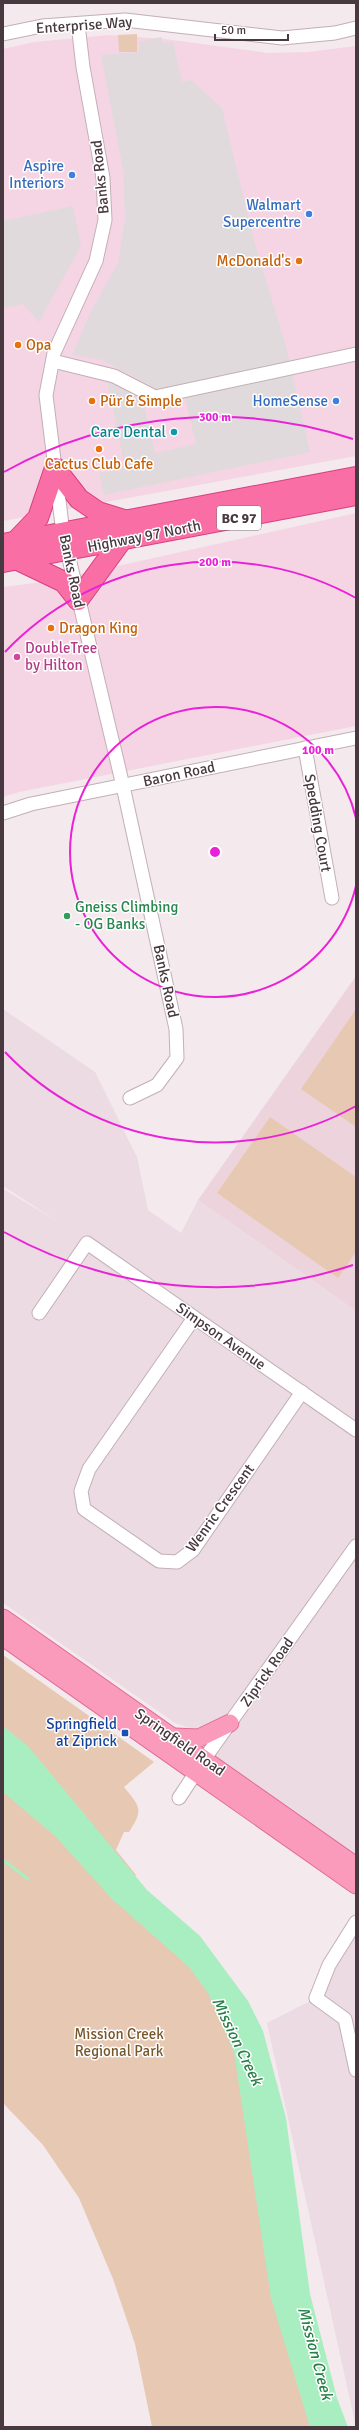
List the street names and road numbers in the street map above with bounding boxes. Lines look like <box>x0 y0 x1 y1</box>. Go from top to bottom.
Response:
street label: Enterprise Way <box>35 13 133 37</box>
street label: Banks Road <box>87 139 113 215</box>
road number: BC 97 <box>217 506 261 530</box>
street label: Highway 97 North <box>86 516 202 556</box>
street label: Banks Road <box>55 533 89 609</box>
street label: Baron Road <box>141 758 217 790</box>
street label: Spedding Court <box>301 773 335 873</box>
street label: Banks Road <box>149 943 183 1019</box>
street label: Simpson Avenue <box>173 1298 269 1374</box>
street label: Wenric Crescent <box>182 1460 258 1556</box>
street label: Ziprick Road <box>237 1634 297 1710</box>
street label: Springfield Road <box>131 1704 229 1780</box>

